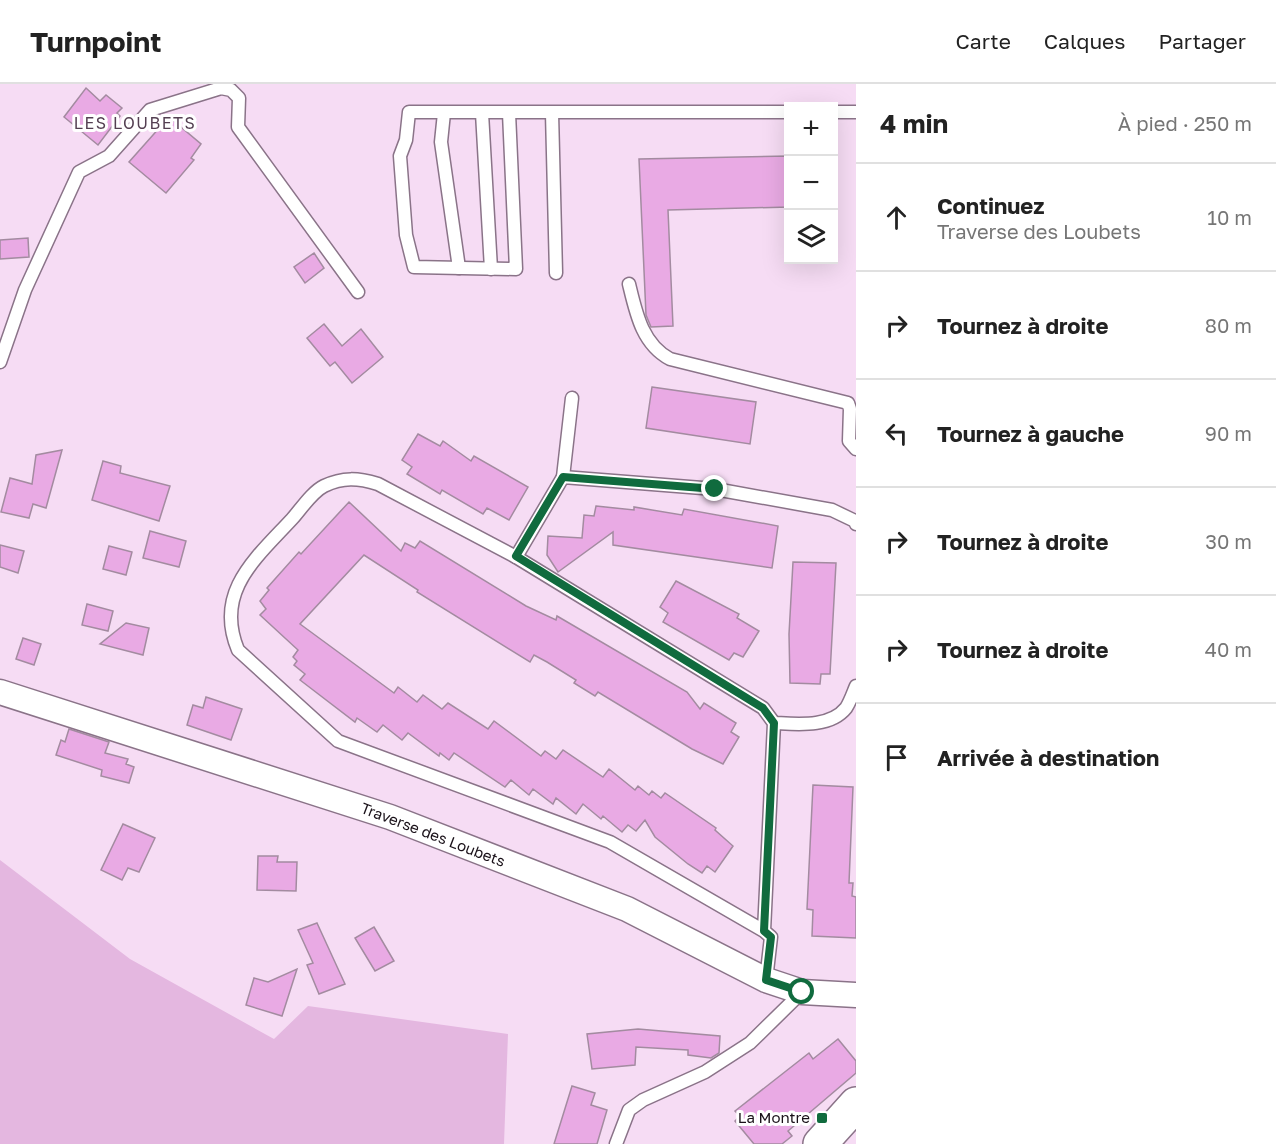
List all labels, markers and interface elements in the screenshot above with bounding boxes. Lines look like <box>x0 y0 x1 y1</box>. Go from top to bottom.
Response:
text: Turnpoint <box>30 25 161 58</box>
text: Carte <box>955 28 1011 54</box>
text: Calques <box>1044 28 1125 54</box>
text: Partager <box>1158 28 1246 54</box>
map controls <box>784 102 838 264</box>
button: + <box>784 102 838 156</box>
text: 4 min <box>880 108 948 139</box>
text: À pied · 250 m <box>1118 111 1252 135</box>
district label: LES LOUBETS <box>74 113 196 133</box>
button: − <box>784 156 838 210</box>
text: Continuez <box>937 192 1044 219</box>
icon: ahead <box>880 201 913 234</box>
text: 10 m <box>1207 205 1252 229</box>
button: layers <box>784 210 838 264</box>
text: Traverse des Loubets <box>937 219 1141 243</box>
icon: right <box>880 309 913 342</box>
text: Tournez à droite <box>937 312 1108 339</box>
text: 80 m <box>1205 313 1252 337</box>
icon: left <box>880 417 913 450</box>
text: Tournez à gauche <box>937 420 1124 447</box>
text: 90 m <box>1205 421 1252 445</box>
route end <box>701 475 727 501</box>
icon: right <box>880 525 913 558</box>
text: Tournez à droite <box>937 528 1108 555</box>
text: 30 m <box>1205 529 1252 553</box>
icon: right <box>880 633 913 666</box>
text: Tournez à droite <box>937 636 1108 663</box>
text: 40 m <box>1205 637 1252 661</box>
icon: arrive <box>880 741 913 774</box>
text: Arrivée à destination <box>937 744 1159 771</box>
street label: Traverse des Loubets <box>359 798 508 870</box>
route start <box>788 978 814 1004</box>
place label: La Montre <box>738 1108 810 1126</box>
marker: La Montre <box>815 1111 829 1125</box>

